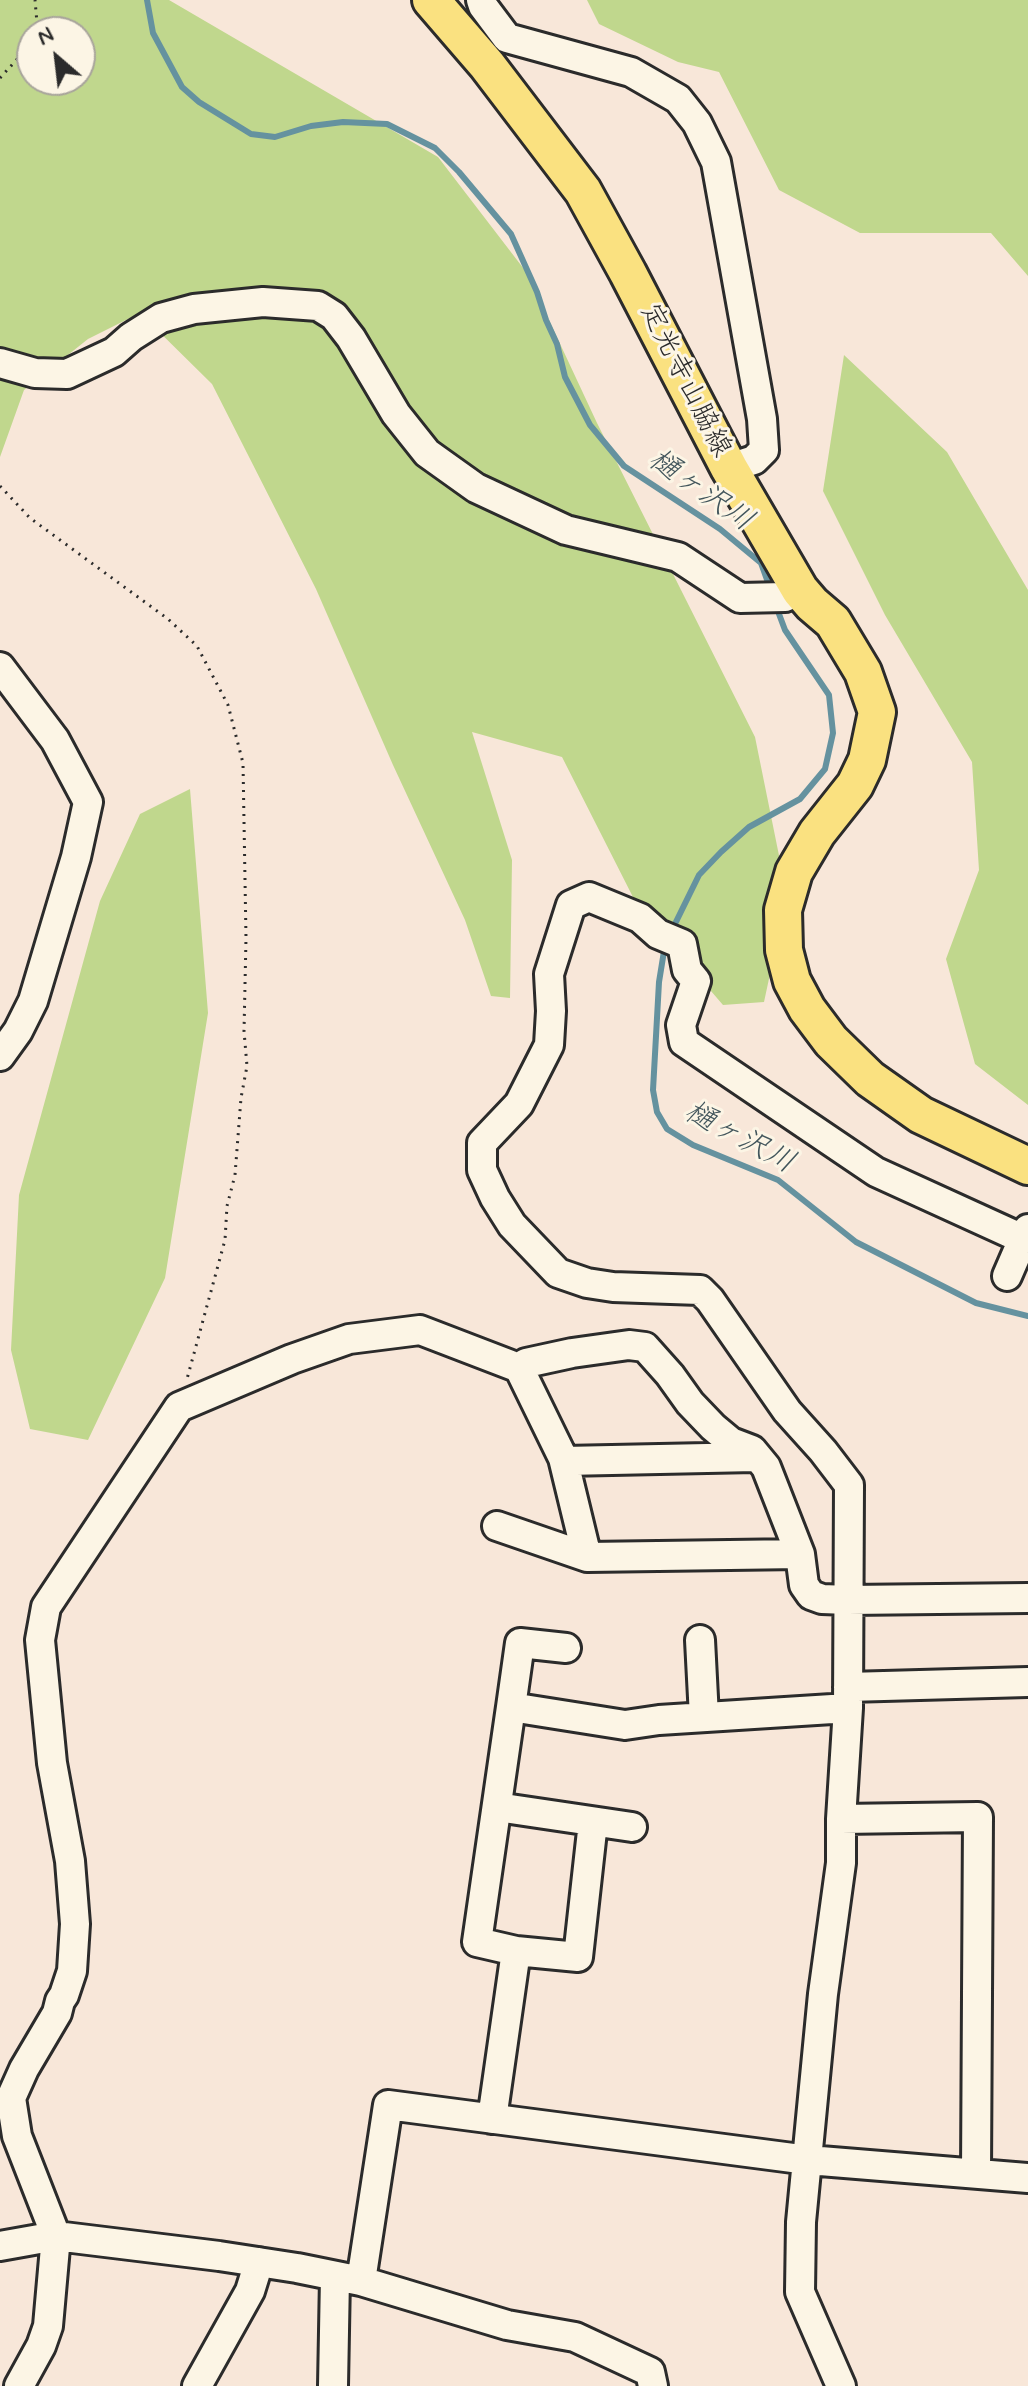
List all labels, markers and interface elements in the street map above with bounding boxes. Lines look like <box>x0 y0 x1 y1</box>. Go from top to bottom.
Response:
north arrow <box>16 16 96 96</box>
text: N <box>33 21 59 52</box>
street label: 定光寺山脇線 <box>631 299 737 463</box>
water label: 樋ヶ沢川 <box>641 443 759 541</box>
water label: 樋ヶ沢川 <box>678 1095 800 1183</box>

